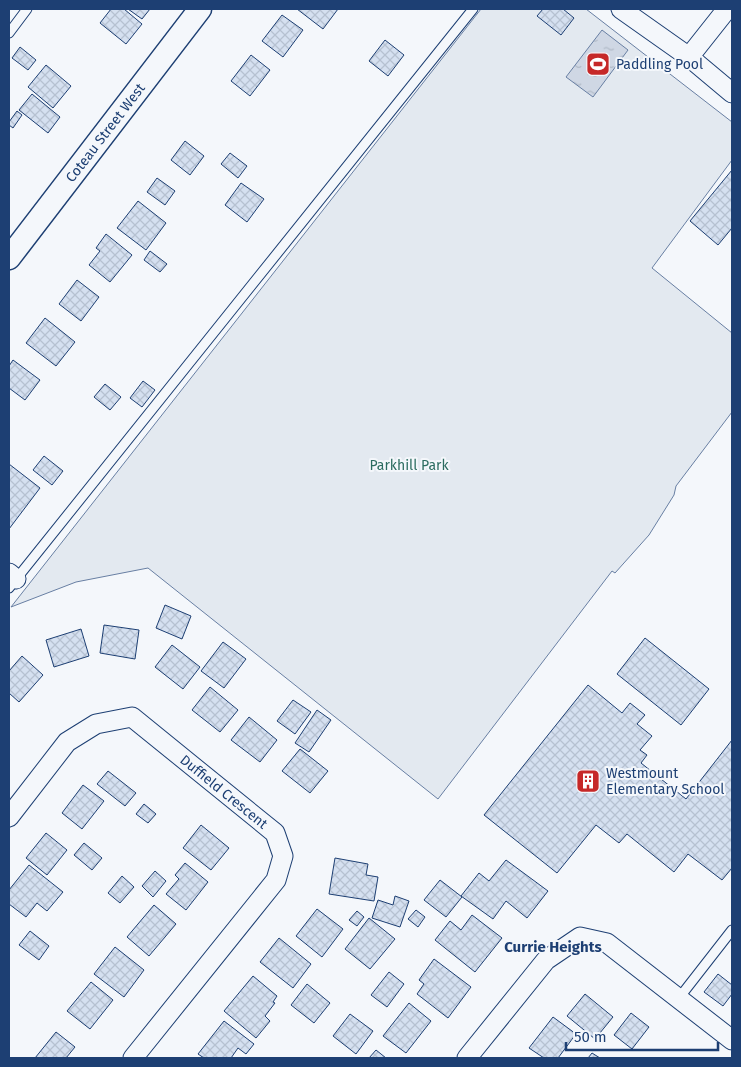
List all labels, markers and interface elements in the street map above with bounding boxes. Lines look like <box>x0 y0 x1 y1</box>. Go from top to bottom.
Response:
sports icon: Paddling Pool <box>585 51 611 77</box>
place label: Paddling Pool <box>616 56 703 73</box>
street label: Coteau Street West <box>62 79 149 186</box>
park label: Parkhill Park <box>369 457 449 474</box>
street label: Duffield Crescent <box>176 751 272 833</box>
place label: Westmount Elementary School <box>606 765 724 798</box>
building icon: Westmount Elementary School <box>575 768 601 794</box>
district label: Currie Heights <box>504 938 602 956</box>
scale bar <box>566 1020 718 1052</box>
text: 50 m <box>574 1028 607 1046</box>

